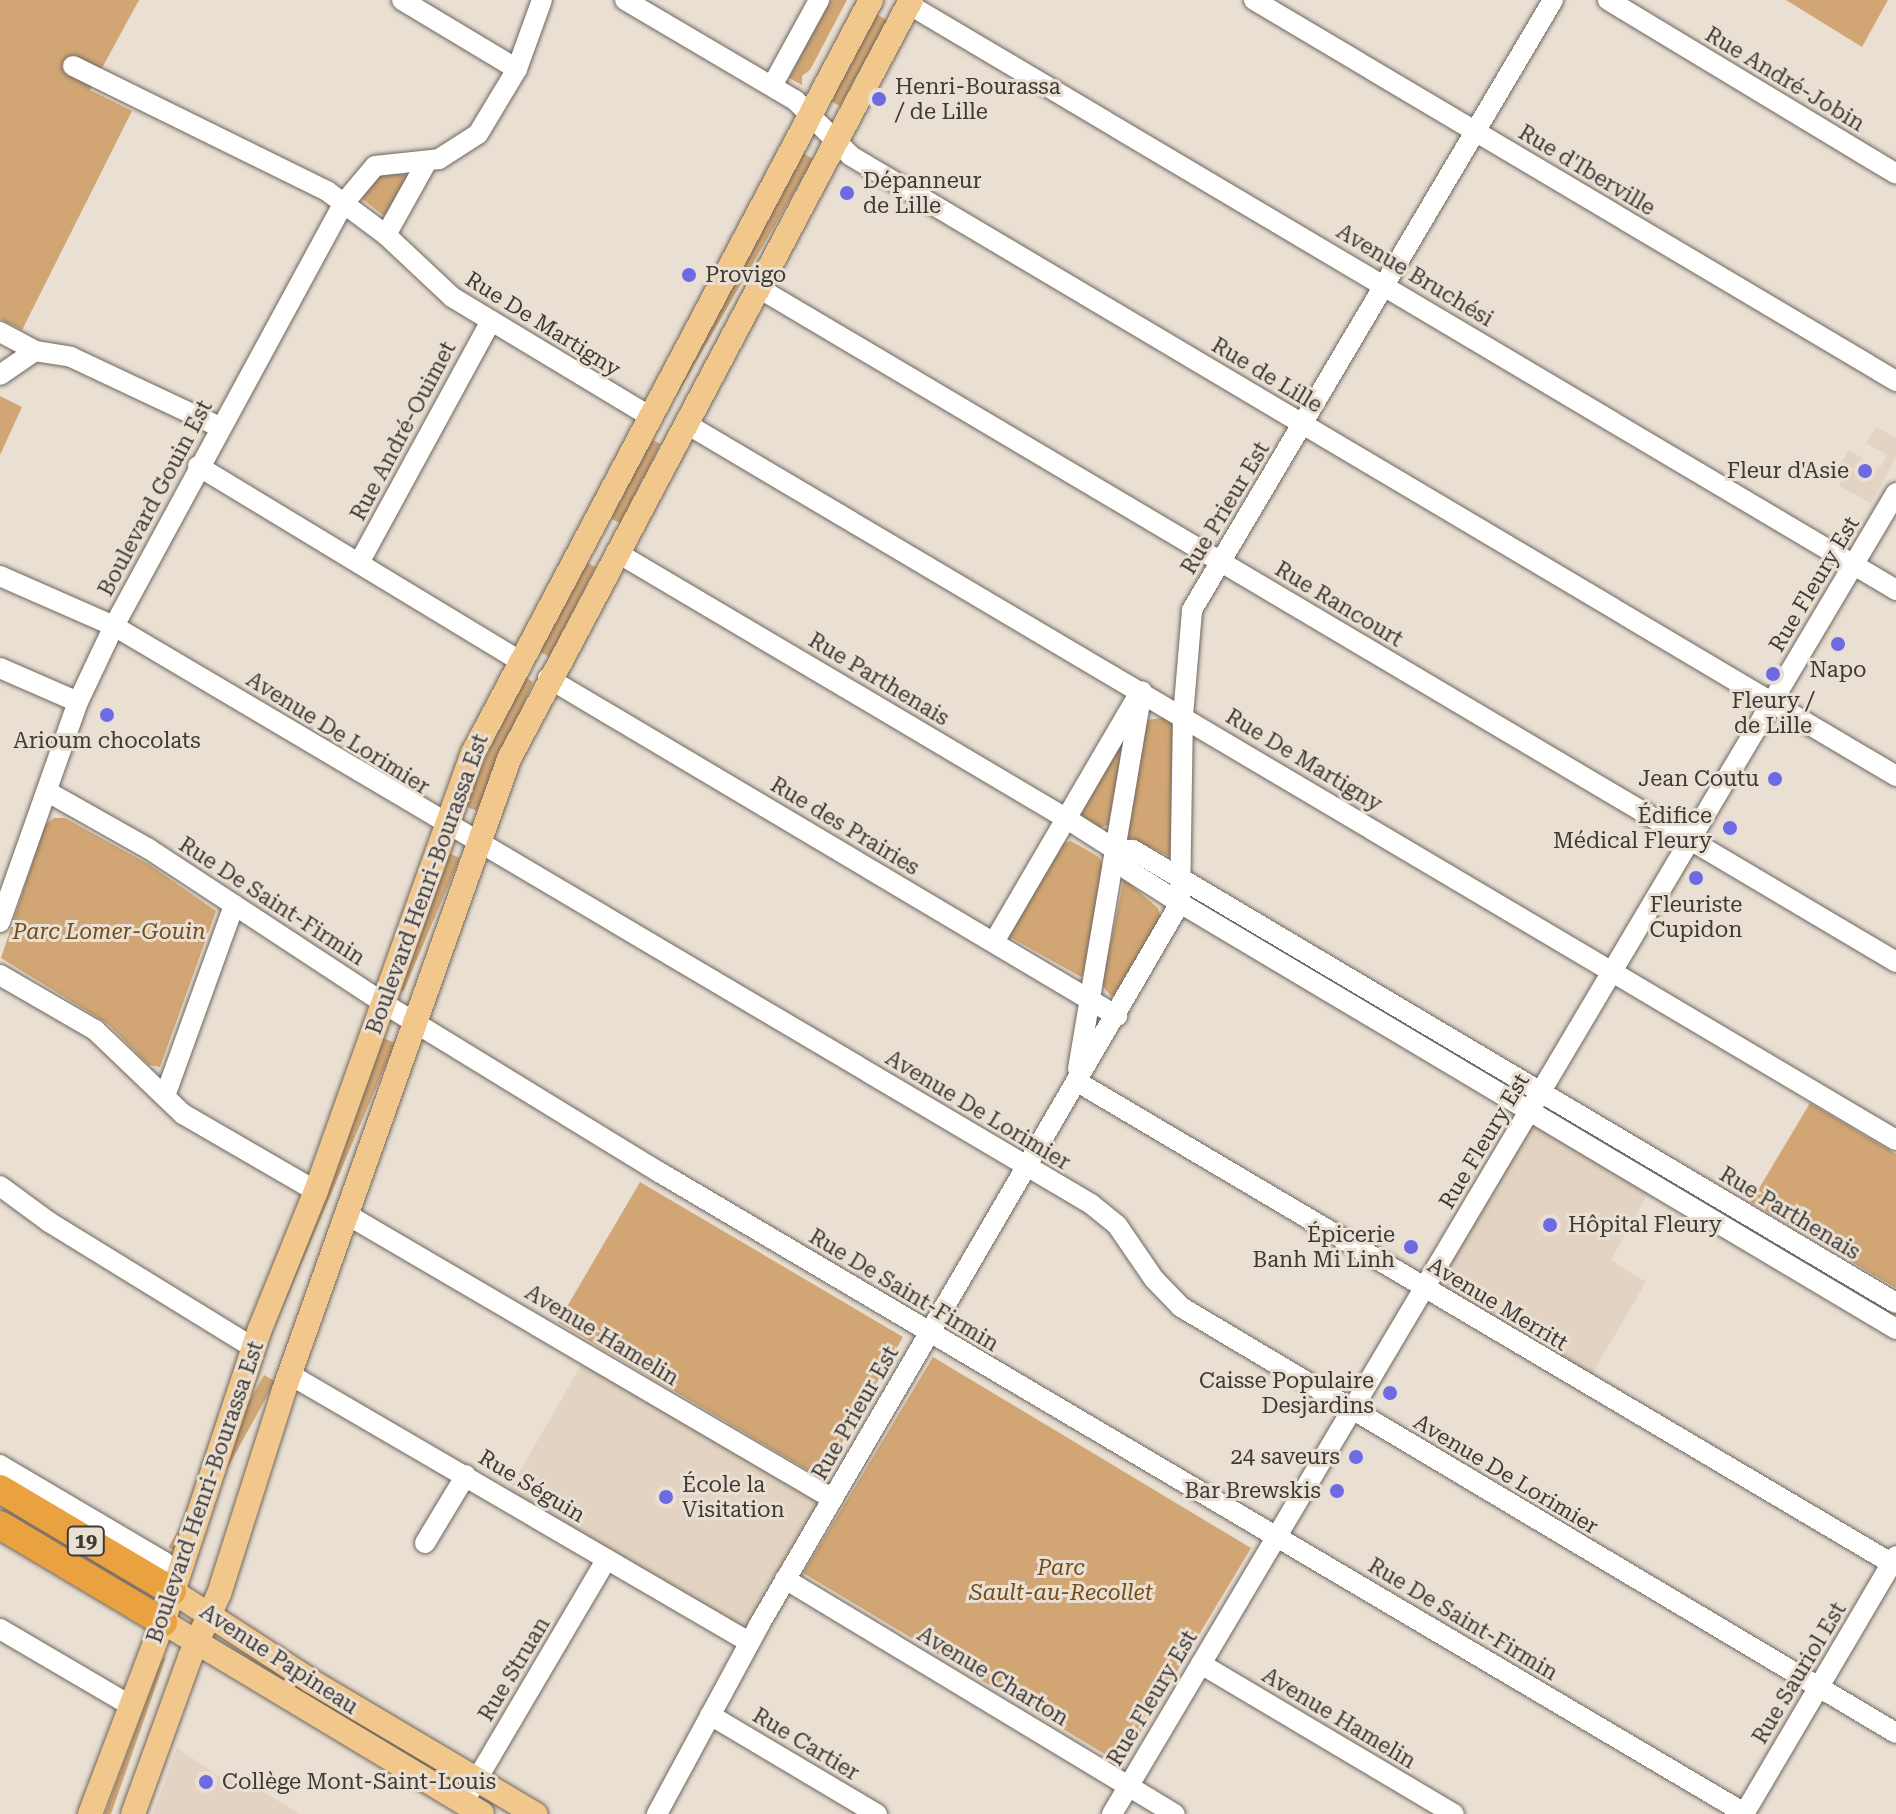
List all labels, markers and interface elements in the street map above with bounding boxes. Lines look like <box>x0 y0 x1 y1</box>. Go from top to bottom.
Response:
street label: Rue André-Jobin <box>1701 21 1869 137</box>
place label: Henri-Bourassa / de Lille <box>895 73 1061 124</box>
marker: Henri-Bourassa / de Lille <box>870 90 888 108</box>
street label: Rue d'Iberville <box>1514 119 1660 221</box>
place label: Dépanneur de Lille <box>863 167 982 218</box>
marker: Dépanneur de Lille <box>838 184 856 202</box>
street label: Avenue Bruchési <box>1332 218 1498 332</box>
place label: Provigo <box>705 262 786 288</box>
street label: Rue De Martigny <box>461 266 625 382</box>
marker: Provigo <box>680 266 698 284</box>
street label: Rue de Lille <box>1207 332 1327 418</box>
street label: Rue André-Ouimet <box>345 337 461 525</box>
street label: Boulevard Gouin Est <box>92 396 218 600</box>
street label: Rue Prieur Est <box>1175 437 1275 579</box>
place label: Fleur d'Asie <box>1727 458 1849 484</box>
marker: Fleur d'Asie <box>1856 462 1874 480</box>
street label: Rue Fleury Est <box>1763 512 1865 656</box>
street label: Rue Rancourt <box>1270 555 1408 653</box>
street label: Rue Parthenais <box>804 627 954 731</box>
marker: Napo <box>1829 635 1847 653</box>
place label: Napo <box>1809 657 1867 683</box>
marker: Fleury / de Lille <box>1764 665 1782 683</box>
street label: Avenue De Lorimier <box>242 666 434 800</box>
place label: Fleury / de Lille <box>1731 687 1815 738</box>
street label: Rue De Martigny <box>1221 703 1387 817</box>
marker: Arioum chocolats <box>98 706 116 724</box>
place label: Arioum chocolats <box>13 728 201 754</box>
street label: Boulevard Henri-Bourassa Est <box>360 730 494 1038</box>
place label: Jean Coutu <box>1638 766 1759 792</box>
marker: Jean Coutu <box>1766 770 1784 788</box>
street label: Rue des Prairies <box>766 771 924 881</box>
place label: Édifice Médical Fleury <box>1553 802 1712 854</box>
marker: Édifice Médical Fleury <box>1719 817 1741 839</box>
street label: Rue De Saint-Firmin <box>174 831 370 971</box>
marker: Fleuriste Cupidon <box>1687 869 1705 887</box>
place label: Fleuriste Cupidon <box>1650 891 1742 942</box>
park label: Parc Lomer-Gouin <box>12 919 206 945</box>
street label: Avenue De Lorimier <box>881 1044 1075 1176</box>
street label: Rue Fleury Est <box>1433 1069 1535 1213</box>
street label: Rue Parthenais <box>1715 1161 1865 1265</box>
place label: Hôpital Fleury <box>1568 1212 1722 1238</box>
marker: Hôpital Fleury <box>1539 1214 1561 1236</box>
place label: Épicerie Banh Mi Linh <box>1253 1221 1395 1272</box>
street label: Rue De Saint-Firmin <box>804 1223 1004 1357</box>
marker: Épicerie Banh Mi Linh <box>1402 1238 1420 1256</box>
street label: Avenue Merritt <box>1423 1252 1573 1356</box>
street label: Avenue Hamelin <box>520 1279 684 1391</box>
street label: Boulevard Henri-Bourassa Est <box>141 1338 269 1646</box>
street label: Rue Prieur Est <box>806 1341 904 1485</box>
place label: Caisse Populaire Desjardins <box>1199 1367 1374 1418</box>
marker: Caisse Populaire Desjardins <box>1381 1384 1399 1402</box>
street label: Avenue De Lorimier <box>1409 1408 1603 1540</box>
street label: Rue Séguin <box>474 1444 590 1528</box>
place label: 24 saveurs <box>1230 1444 1340 1470</box>
marker: 24 saveurs <box>1347 1448 1365 1466</box>
place label: École la Visitation <box>682 1471 785 1522</box>
place label: Bar Brewskis <box>1184 1478 1321 1504</box>
marker: Bar Brewskis <box>1328 1482 1346 1500</box>
marker: École la Visitation <box>657 1488 675 1506</box>
road number: 19 <box>66 1525 106 1557</box>
street label: Rue De Saint-Firmin <box>1363 1552 1563 1686</box>
park label: Parc Sault-au-Recollet <box>969 1554 1153 1606</box>
street label: Rue Sauriol Est <box>1746 1597 1852 1749</box>
street label: Avenue Papineau <box>195 1598 363 1720</box>
street label: Rue Struan <box>473 1612 555 1726</box>
street label: Avenue Charton <box>913 1621 1073 1731</box>
street label: Rue Fleury Est <box>1101 1626 1203 1770</box>
street label: Avenue Hamelin <box>1257 1662 1421 1774</box>
street label: Rue Cartier <box>748 1702 864 1786</box>
place label: Collège Mont-Saint-Louis <box>222 1769 496 1795</box>
marker: Collège Mont-Saint-Louis <box>197 1773 215 1791</box>

